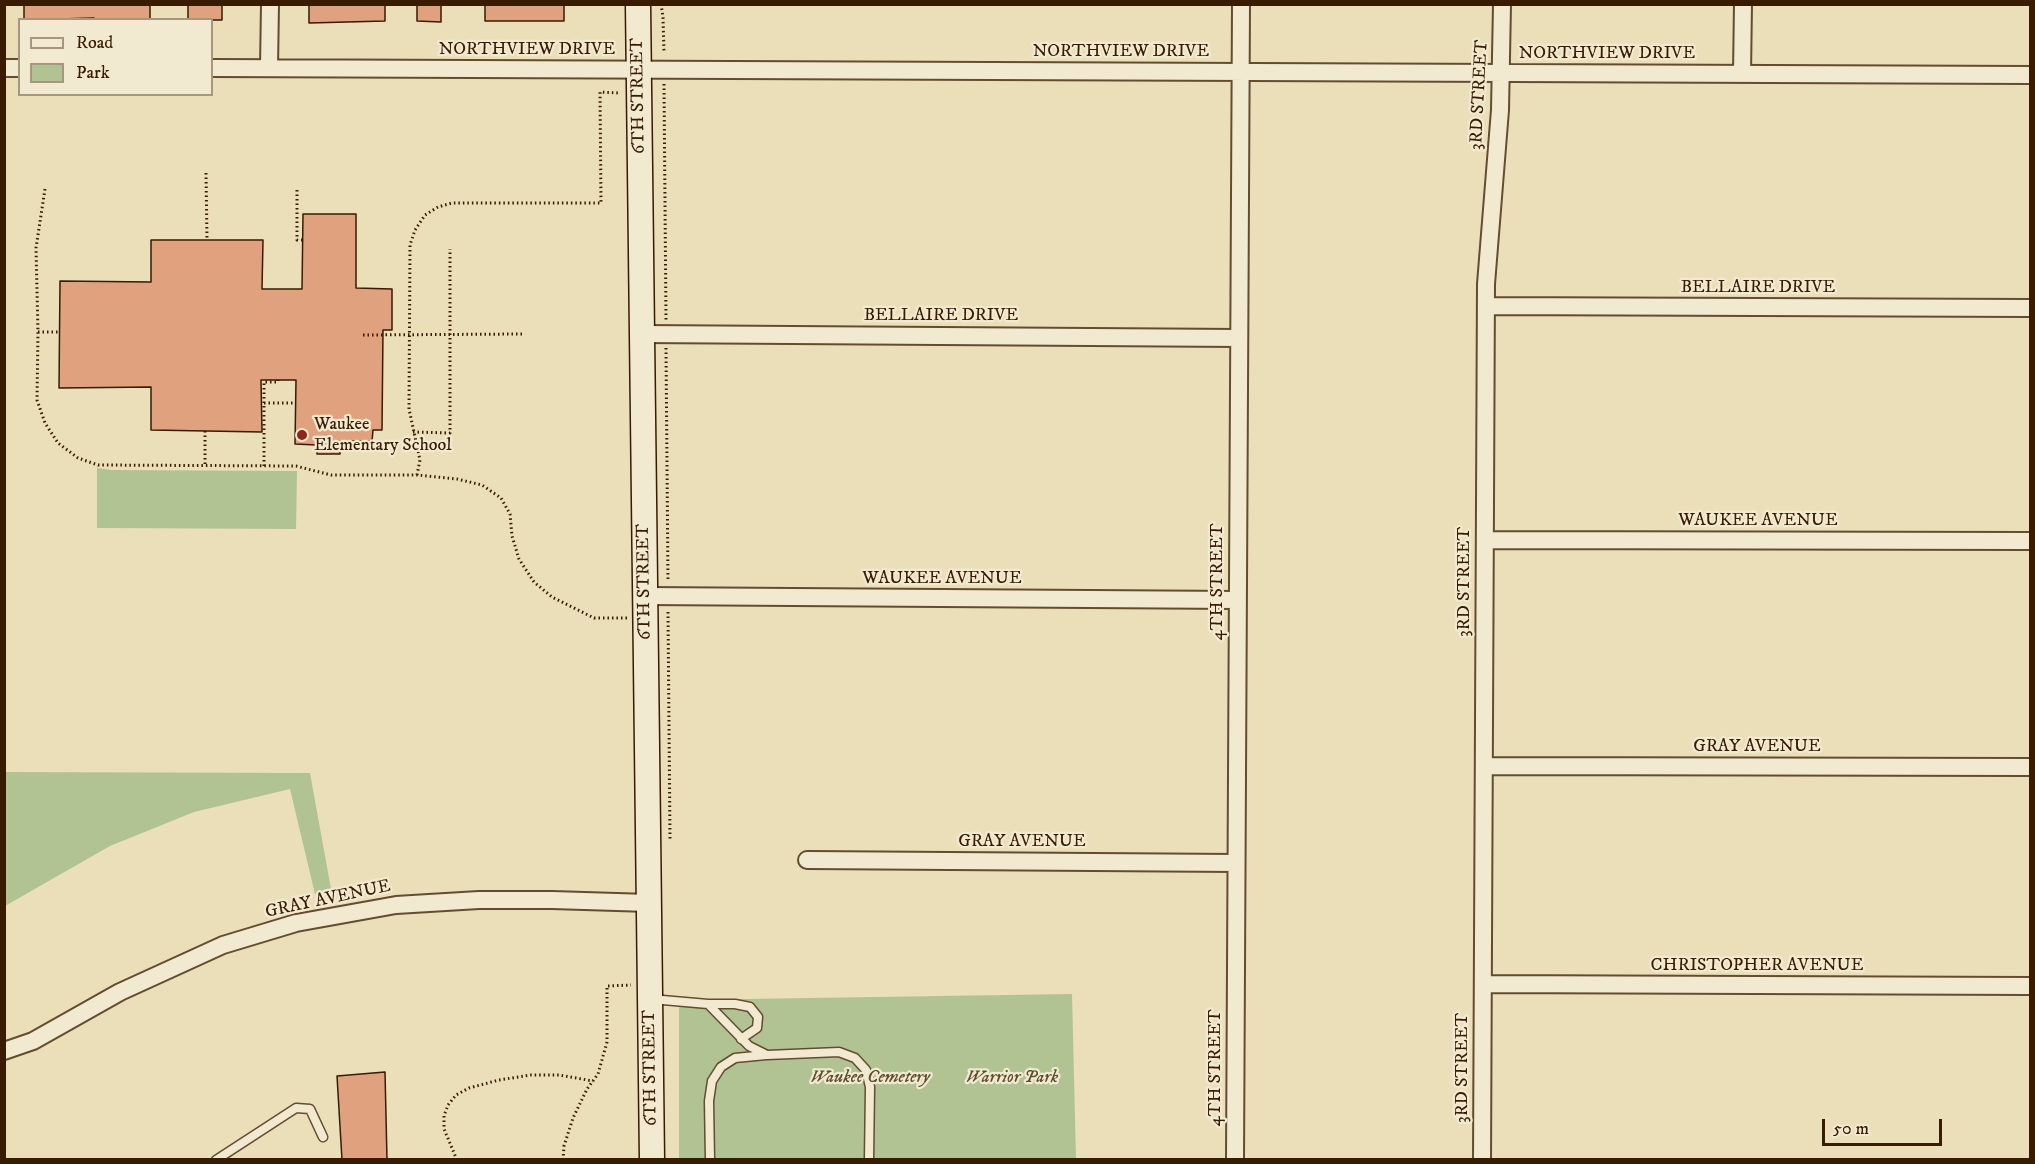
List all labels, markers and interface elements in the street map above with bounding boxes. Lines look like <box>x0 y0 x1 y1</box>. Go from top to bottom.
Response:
legend <box>18 18 213 96</box>
text: Road <box>76 32 113 54</box>
street label: 6TH STREET <box>627 38 651 154</box>
street label: NORTHVIEW DRIVE <box>439 39 615 61</box>
street label: 3RD STREET <box>1466 39 1494 151</box>
street label: NORTHVIEW DRIVE <box>1033 41 1209 63</box>
street label: NORTHVIEW DRIVE <box>1519 43 1695 65</box>
text: Park <box>76 62 110 84</box>
street label: BELLAIRE DRIVE <box>1681 277 1835 299</box>
street label: BELLAIRE DRIVE <box>864 305 1018 327</box>
place label: Waukee Elementary School <box>314 414 452 456</box>
marker: Waukee Elementary School <box>295 428 309 442</box>
street label: WAUKEE AVENUE <box>1678 510 1838 532</box>
street label: 4TH STREET <box>1207 523 1229 641</box>
street label: 6TH STREET <box>633 524 657 640</box>
street label: 3RD STREET <box>1454 527 1476 637</box>
street label: WAUKEE AVENUE <box>862 568 1022 590</box>
street label: GRAY AVENUE <box>1693 736 1821 758</box>
street label: GRAY AVENUE <box>958 831 1086 853</box>
street label: GRAY AVENUE <box>263 876 393 924</box>
street label: CHRISTOPHER AVENUE <box>1651 955 1863 977</box>
street label: 4TH STREET <box>1205 1009 1227 1127</box>
street label: 6TH STREET <box>639 1010 663 1126</box>
street label: 3RD STREET <box>1452 1013 1474 1123</box>
park label: Waukee Cemetery <box>810 1067 930 1089</box>
park label: Warrior Park <box>966 1067 1058 1089</box>
scale bar <box>1825 1107 1945 1145</box>
text: 50 m <box>1833 1118 1869 1140</box>

